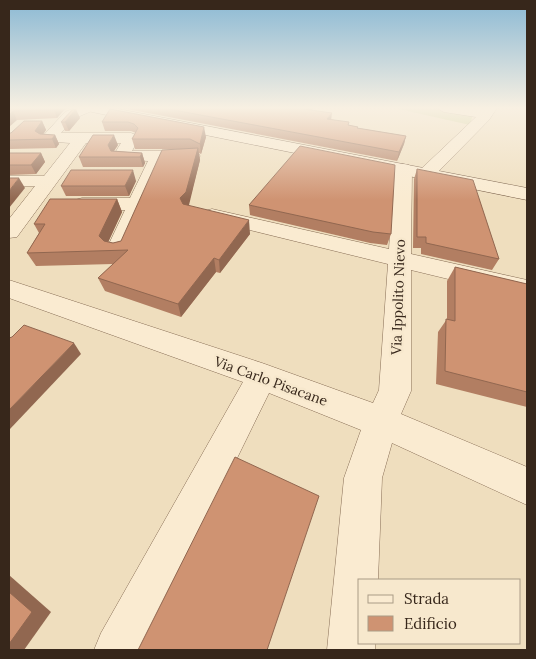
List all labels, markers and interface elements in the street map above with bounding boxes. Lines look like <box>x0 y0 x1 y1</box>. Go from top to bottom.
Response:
street label: Via Ippolito Nievo <box>387 239 409 356</box>
street label: Via Carlo Pisacane <box>211 352 331 410</box>
legend <box>358 579 521 644</box>
text: Strada <box>404 589 449 608</box>
text: Edificio <box>404 614 457 633</box>

